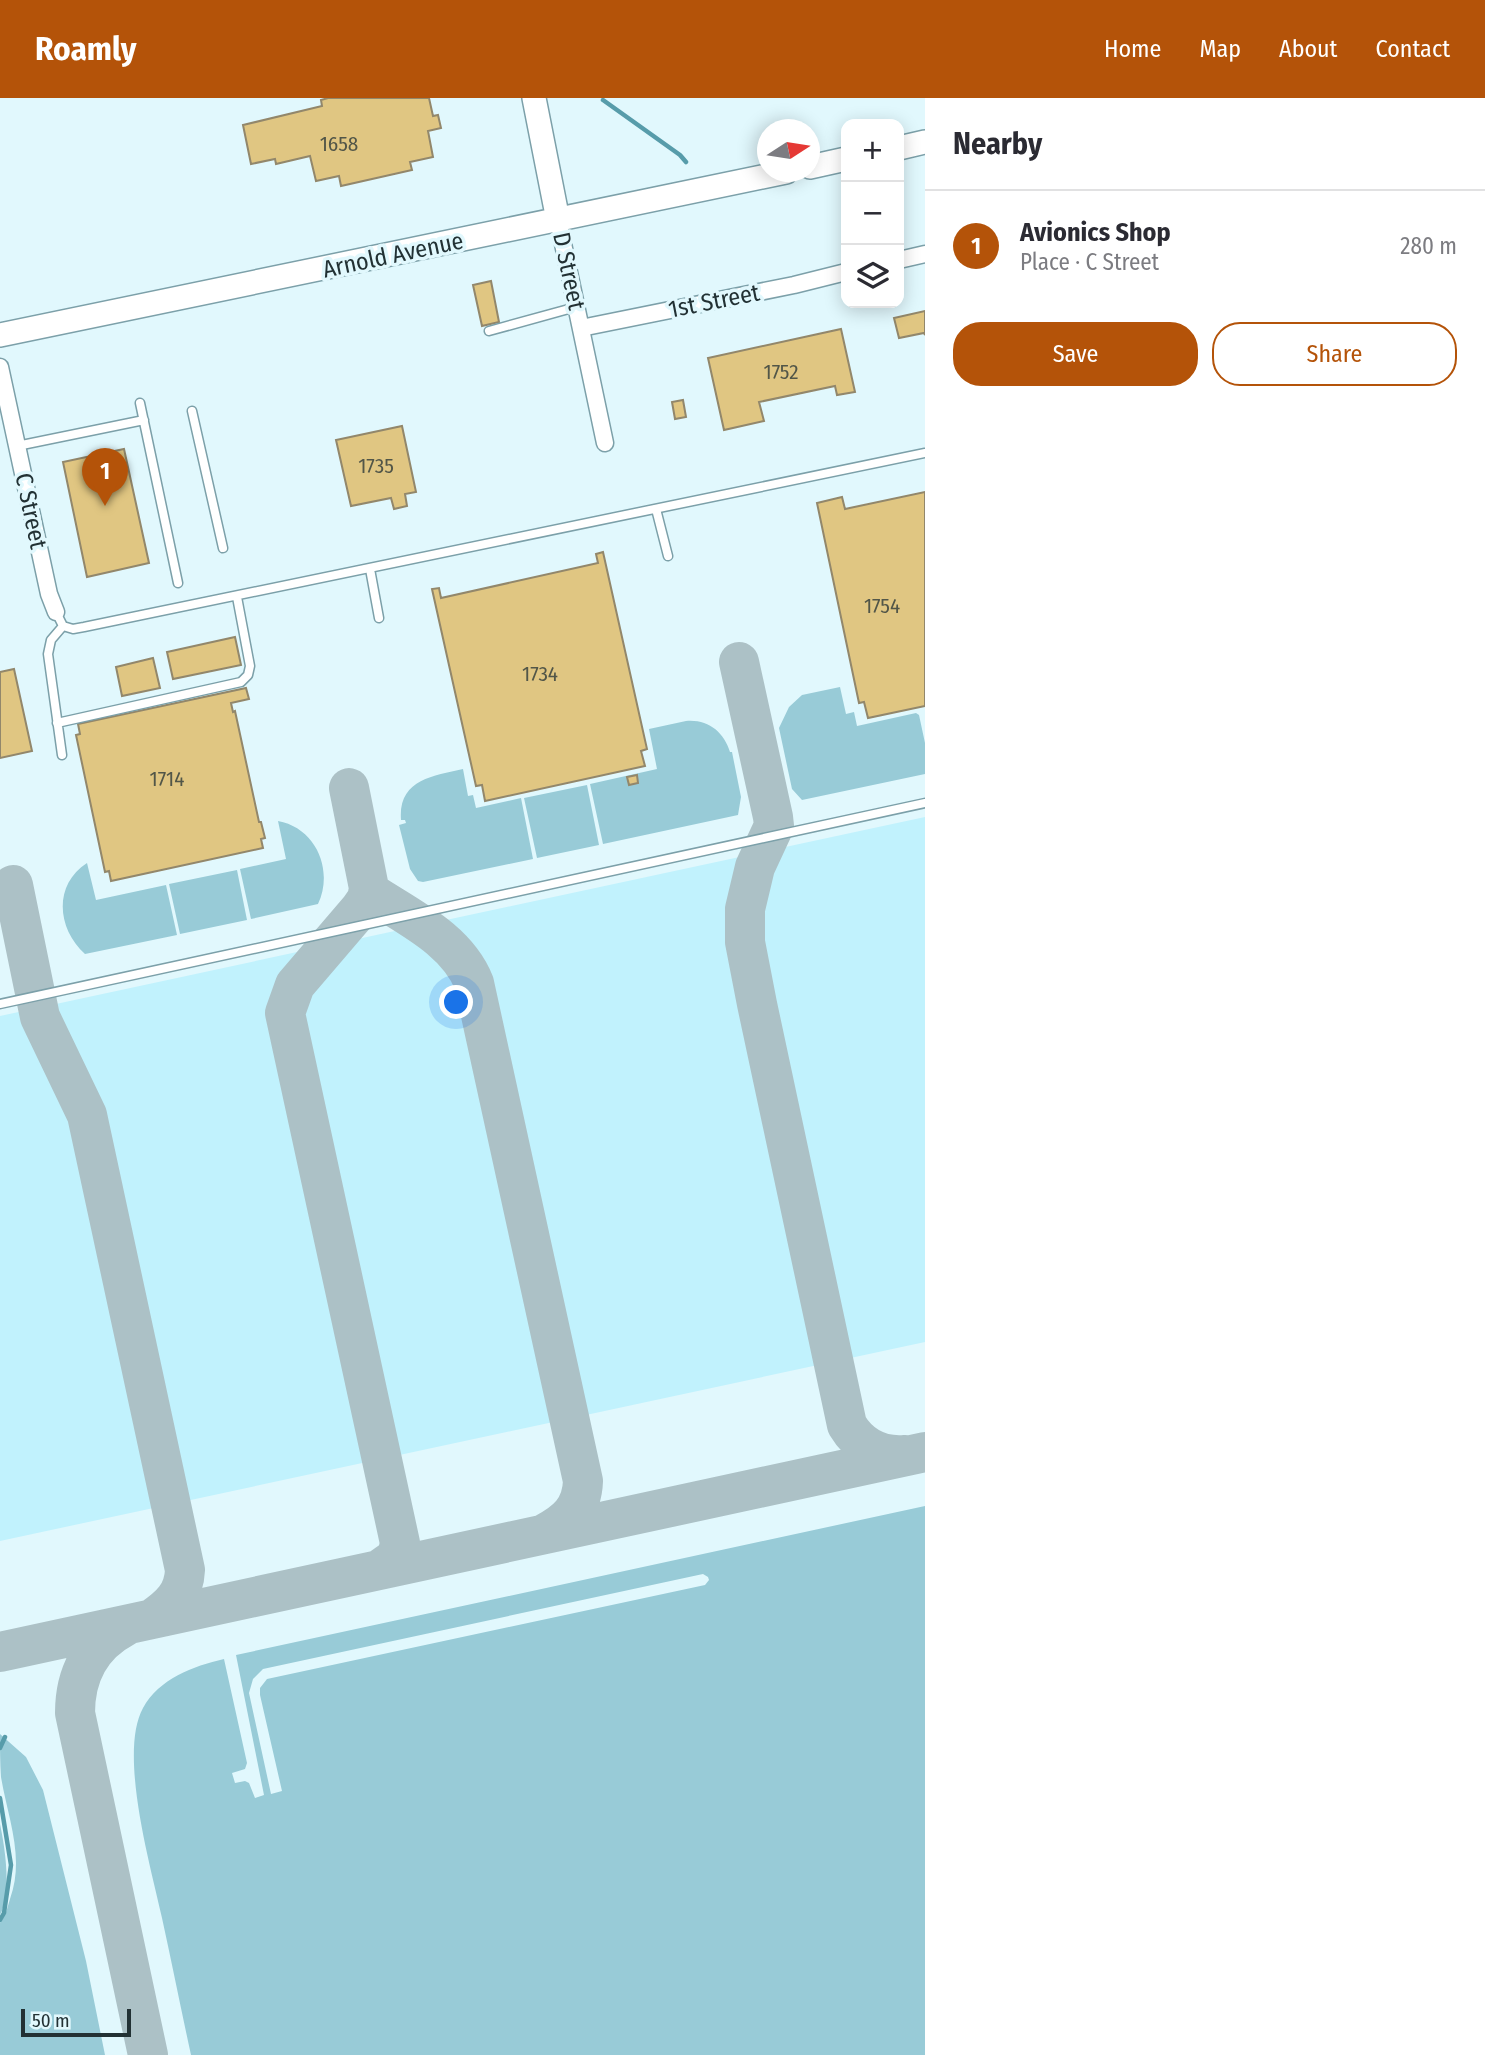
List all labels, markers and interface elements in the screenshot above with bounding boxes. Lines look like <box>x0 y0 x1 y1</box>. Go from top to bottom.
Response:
text: Roamly <box>35 29 136 69</box>
text: Home <box>1104 35 1161 63</box>
text: Map <box>1199 35 1241 63</box>
text: About <box>1279 35 1337 63</box>
text: Contact <box>1375 35 1450 63</box>
north arrow <box>757 119 820 182</box>
map controls <box>841 119 904 308</box>
button: + <box>841 119 904 182</box>
text: Nearby <box>953 126 1042 162</box>
house number: 1658 <box>320 131 358 157</box>
button: − <box>841 182 904 245</box>
text: Avionics Shop <box>1020 217 1171 248</box>
street label: Arnold Avenue <box>320 226 466 284</box>
street label: D Street <box>547 230 591 312</box>
text: 1 <box>971 232 981 260</box>
text: 280 m <box>1400 232 1457 260</box>
button: layers <box>841 245 904 308</box>
text: Place · C Street <box>1020 248 1159 276</box>
street label: 1st Street <box>666 278 762 324</box>
button: Save <box>953 322 1198 386</box>
button: Share <box>1212 322 1457 386</box>
house number: 1752 <box>763 359 799 385</box>
pin: 1 <box>82 448 128 506</box>
house number: 1735 <box>358 453 394 479</box>
street label: C Street <box>9 470 53 552</box>
house number: 1754 <box>864 593 900 619</box>
house number: 1734 <box>522 661 558 687</box>
house number: 1714 <box>150 766 184 792</box>
your location <box>439 985 473 1019</box>
scale bar <box>21 2006 131 2038</box>
text: 50 m <box>32 2009 70 2032</box>

